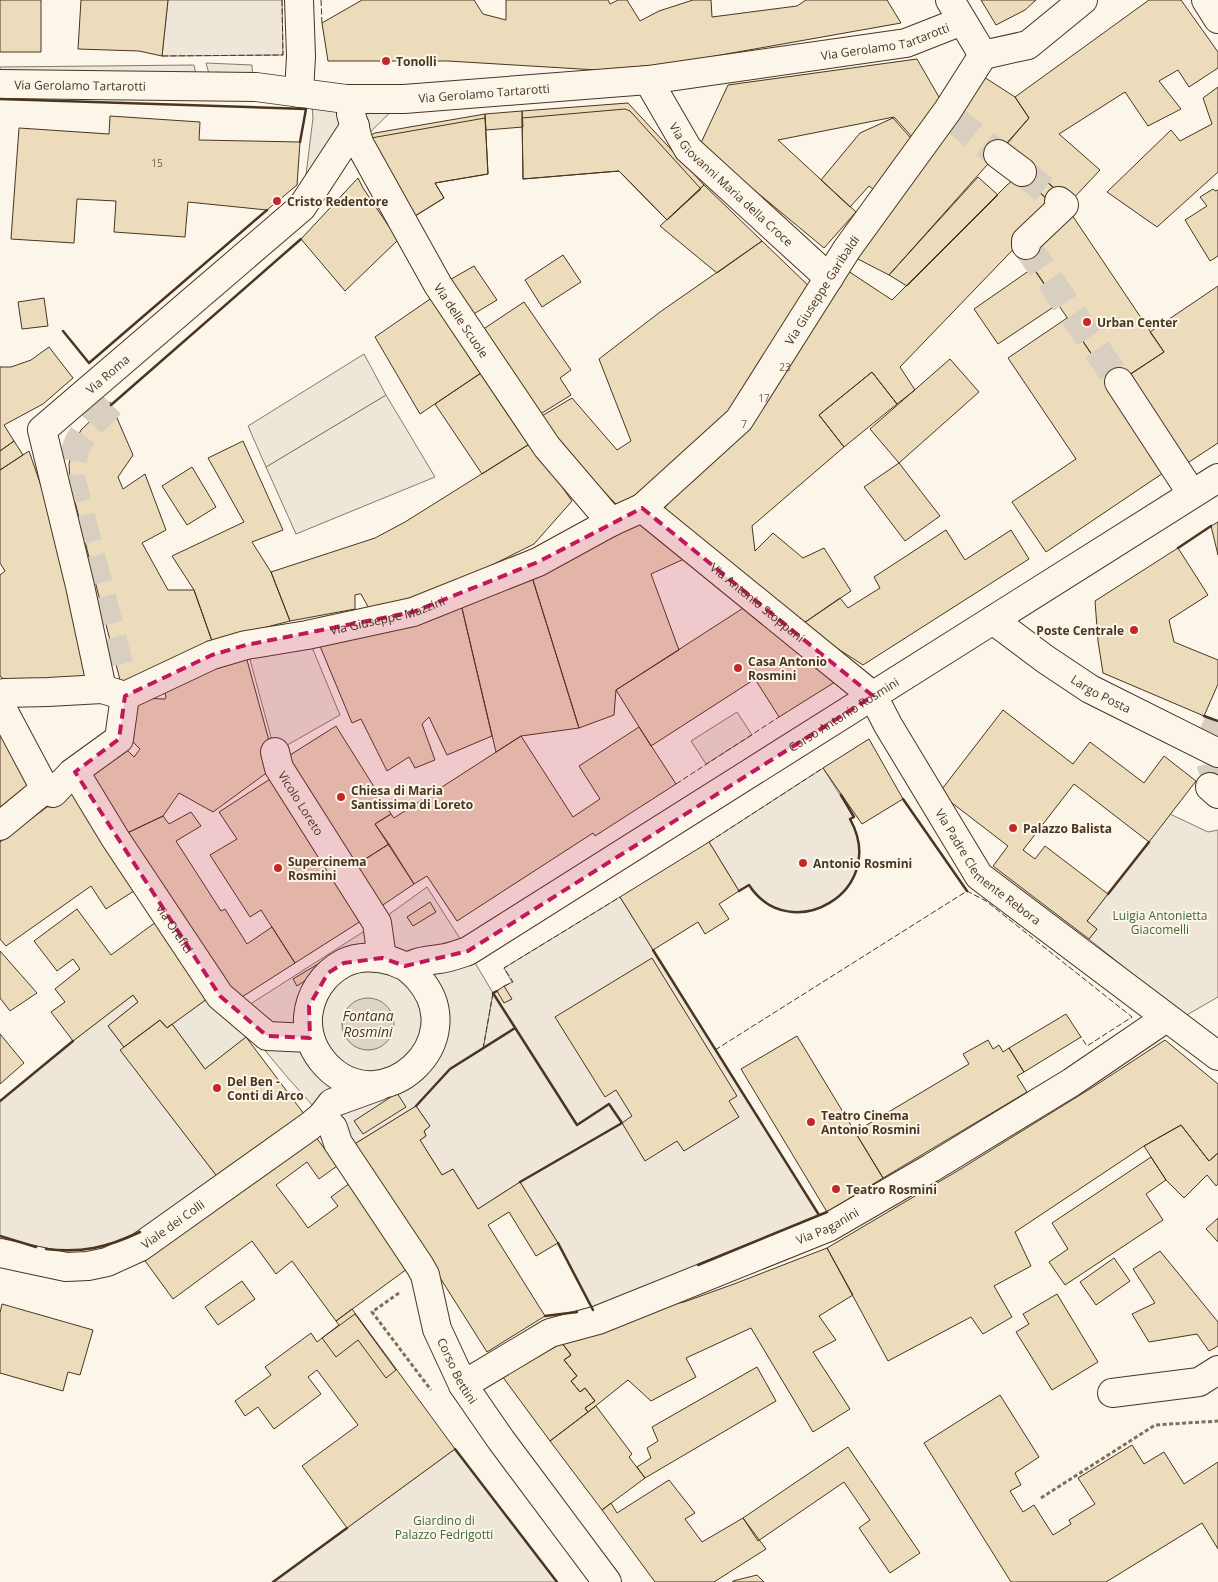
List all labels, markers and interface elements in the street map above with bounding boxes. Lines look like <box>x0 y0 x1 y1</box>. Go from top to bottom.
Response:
street label: Via Gerolamo Tartarotti <box>820 18 952 64</box>
place label: Tonolli <box>396 53 437 70</box>
marker: Tonolli <box>380 55 392 67</box>
street label: Via Gerolamo Tartarotti <box>14 76 146 94</box>
street label: Via Gerolamo Tartarotti <box>418 79 550 106</box>
street label: Via Giovanni Maria della Croce <box>666 119 797 250</box>
house number: 15 <box>151 156 163 170</box>
place label: Cristo Redentore <box>287 193 388 210</box>
marker: Cristo Redentore <box>271 195 283 207</box>
street label: Via Giuseppe Garibaldi <box>780 232 863 348</box>
street label: Via delle Scuole <box>430 279 493 361</box>
place label: Urban Center <box>1097 314 1178 331</box>
marker: Urban Center <box>1081 316 1093 328</box>
street label: Via Roma <box>82 350 133 397</box>
house number: 23 <box>779 360 791 374</box>
house number: 17 <box>758 391 770 405</box>
house number: 7 <box>741 417 747 431</box>
street label: Via Antonio Stoppani <box>707 559 808 646</box>
street label: Via Giuseppe Mazzini <box>328 592 447 638</box>
place label: Poste Centrale <box>1036 622 1124 639</box>
marker: Poste Centrale <box>1128 624 1140 636</box>
place label: Casa Antonio Rosmini <box>748 653 827 684</box>
marker: Casa Antonio Rosmini <box>732 662 744 674</box>
street label: Largo Posta <box>1068 670 1134 717</box>
street label: Corso Antonio Rosmini <box>785 673 902 756</box>
street label: Vicolo Loreto <box>274 768 328 839</box>
place label: Chiesa di Maria Santissima di Loreto <box>351 782 473 813</box>
marker: Chiesa di Maria Santissima di Loreto <box>335 791 347 803</box>
street label: Via Padre Clemente Rebora <box>932 805 1045 928</box>
place label: Palazzo Balista <box>1023 820 1112 837</box>
marker: Palazzo Balista <box>1007 822 1019 834</box>
place label: Supercinema Rosmini <box>288 853 366 884</box>
place label: Antonio Rosmini <box>813 855 912 872</box>
marker: Antonio Rosmini <box>797 857 809 869</box>
marker: Supercinema Rosmini <box>272 862 284 874</box>
street label: via Orefici <box>153 901 198 957</box>
park label: Luigia Antonietta Giacomelli <box>1113 907 1207 938</box>
water label: Fontana Rosmini <box>342 1006 394 1041</box>
place label: Del Ben - Conti di Arco <box>227 1073 304 1104</box>
marker: Del Ben - Conti di Arco <box>211 1082 223 1094</box>
place label: Teatro Cinema Antonio Rosmini <box>821 1107 920 1138</box>
marker: Teatro Cinema Antonio Rosmini <box>805 1116 817 1128</box>
place label: Teatro Rosmini <box>846 1181 937 1198</box>
marker: Teatro Rosmini <box>830 1183 842 1195</box>
street label: Viale dei Colli <box>137 1196 207 1252</box>
street label: Via Paganini <box>793 1203 862 1248</box>
street label: Corso Bettini <box>434 1335 482 1407</box>
park label: Giardino di Palazzo Fedrigotti <box>395 1512 493 1543</box>

